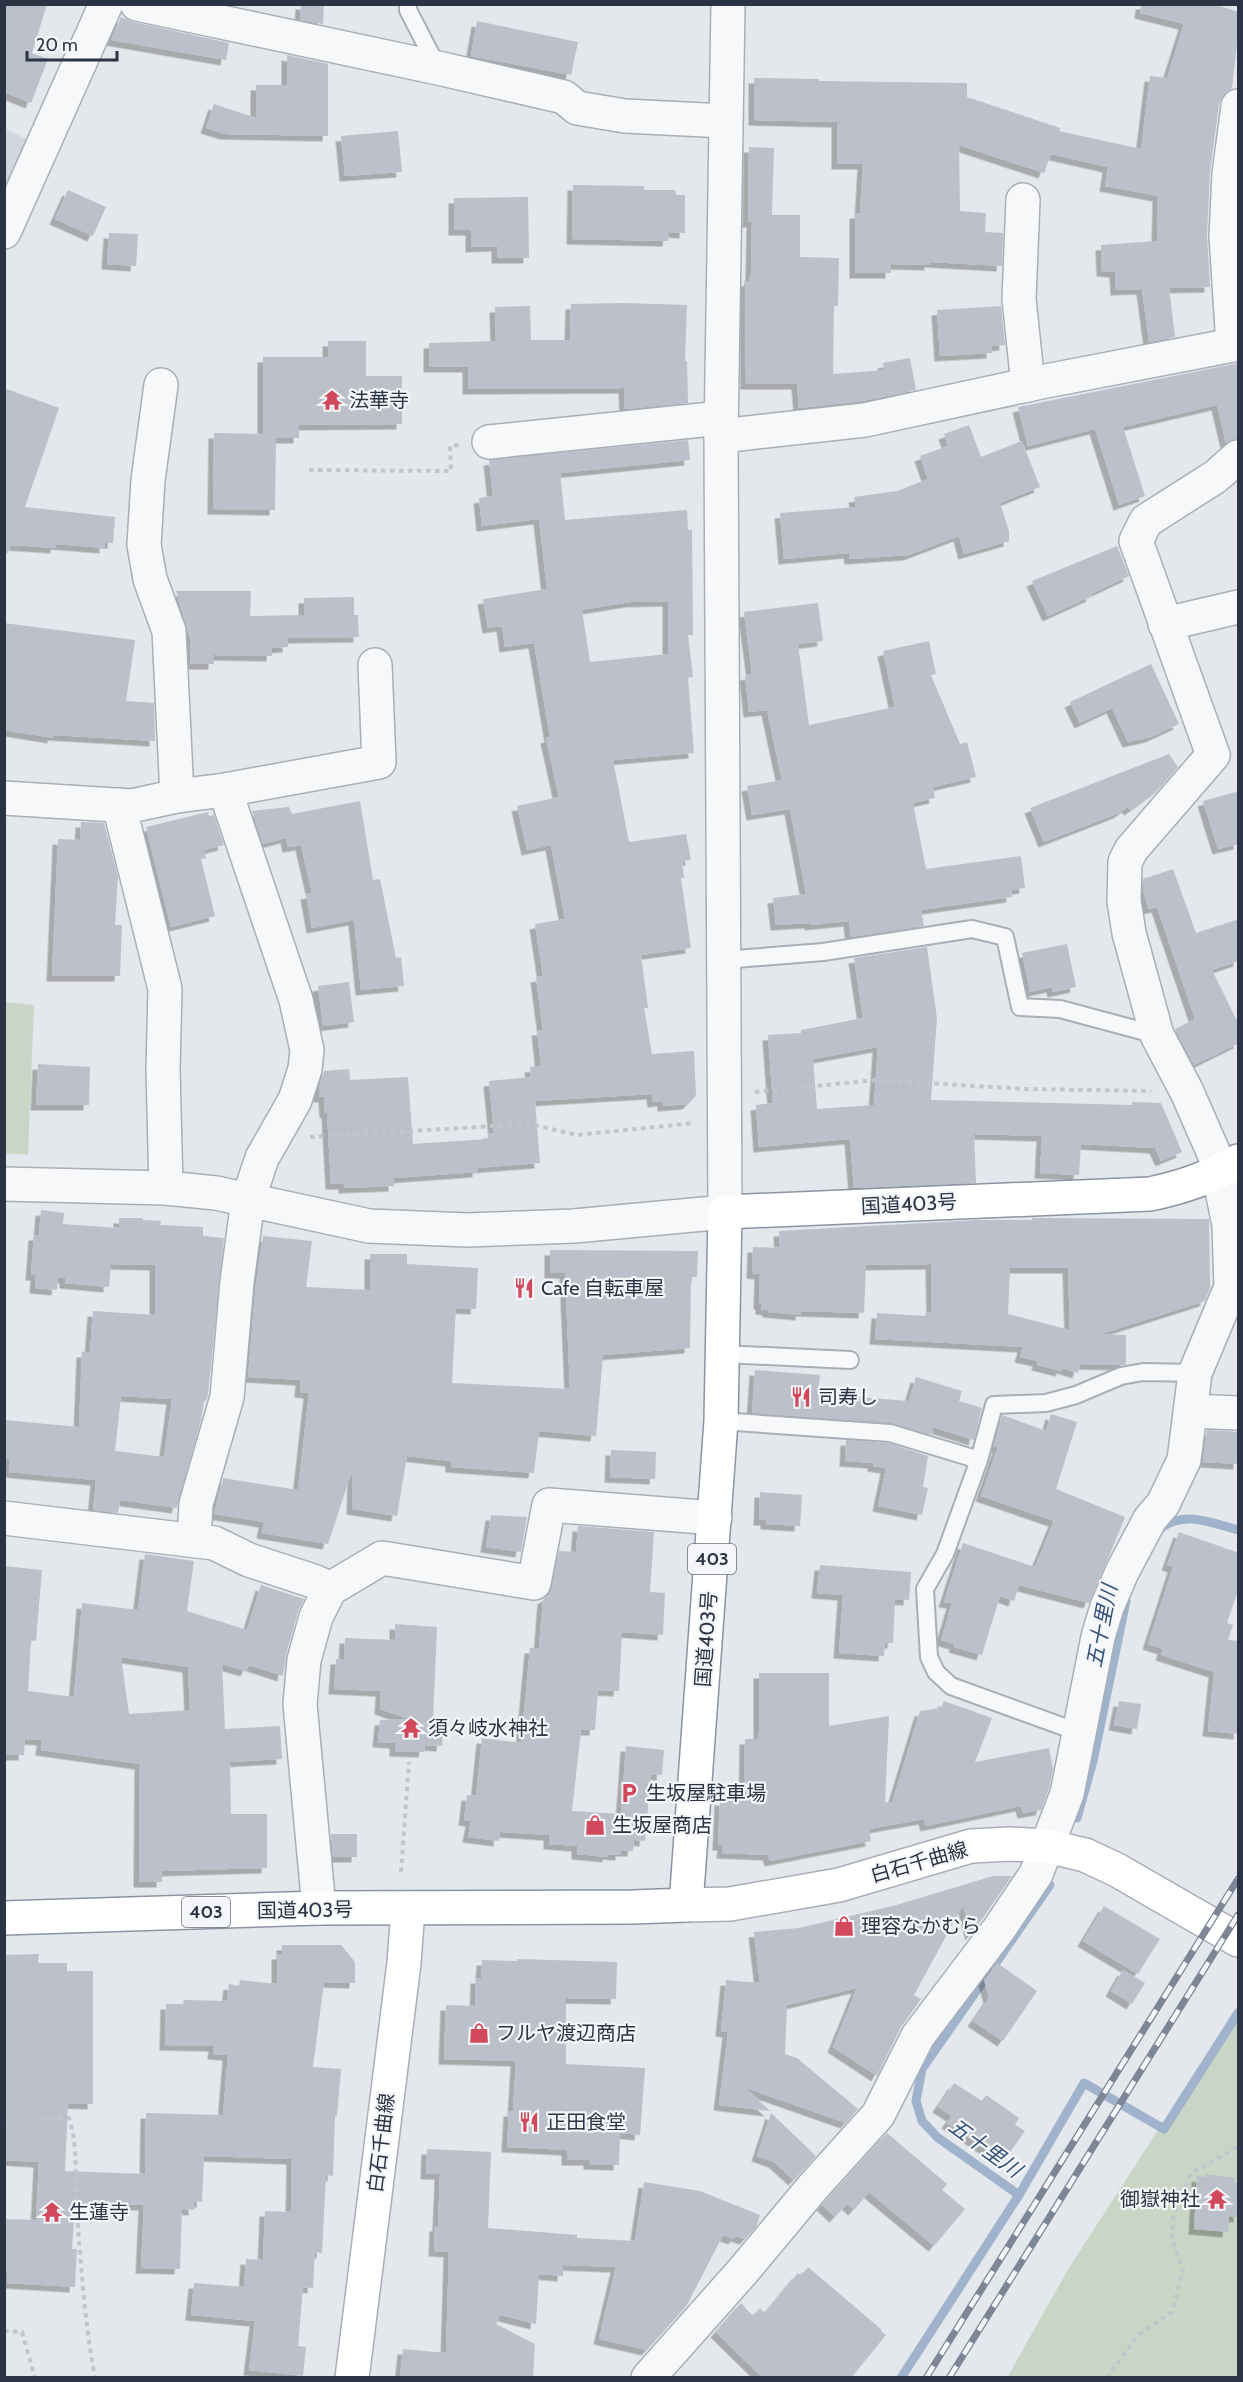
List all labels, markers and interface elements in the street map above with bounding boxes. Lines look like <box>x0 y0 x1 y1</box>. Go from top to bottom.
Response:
scale bar <box>27 24 117 62</box>
text: 20 m <box>36 34 78 56</box>
temple icon: 法華寺 <box>320 388 344 412</box>
place label: 法華寺 <box>349 388 409 412</box>
street label: 国道403号 <box>860 1189 958 1219</box>
restaurant icon: Cafe 自転車屋 <box>512 1276 536 1300</box>
place label: Cafe 自転車屋 <box>541 1276 664 1300</box>
restaurant icon: 司寿し <box>789 1385 813 1409</box>
place label: 司寿し <box>818 1385 878 1409</box>
road number: 403 <box>688 1544 736 1574</box>
water label: 五十里川 <box>1081 1580 1122 1670</box>
street label: 国道403号 <box>691 1590 721 1688</box>
temple icon: 須々岐水神社 <box>399 1716 423 1740</box>
place label: 須々岐水神社 <box>428 1716 548 1740</box>
parking icon: 生坂屋駐車場 <box>617 1781 641 1805</box>
place label: 生坂屋駐車場 <box>646 1781 766 1805</box>
shop icon: 生坂屋商店 <box>583 1813 607 1837</box>
place label: 生坂屋商店 <box>612 1813 712 1837</box>
street label: 白石千曲線 <box>868 1837 970 1887</box>
road number: 403 <box>182 1897 230 1927</box>
street label: 国道403号 <box>257 1897 353 1923</box>
shop icon: 理容なかむら <box>832 1914 856 1938</box>
place label: 理容なかむら <box>861 1914 981 1938</box>
shop icon: フルヤ渡辺商店 <box>467 2021 491 2045</box>
place label: フルヤ渡辺商店 <box>496 2021 636 2045</box>
street label: 白石千曲線 <box>363 2092 399 2194</box>
restaurant icon: 正田食堂 <box>517 2110 541 2134</box>
place label: 正田食堂 <box>546 2110 626 2134</box>
water label: 五十里川 <box>944 2113 1028 2184</box>
place label: 御嶽神社 <box>1120 2187 1200 2211</box>
temple icon: 御嶽神社 <box>1205 2187 1229 2211</box>
temple icon: 生蓮寺 <box>40 2200 64 2224</box>
place label: 生蓮寺 <box>69 2200 129 2224</box>

